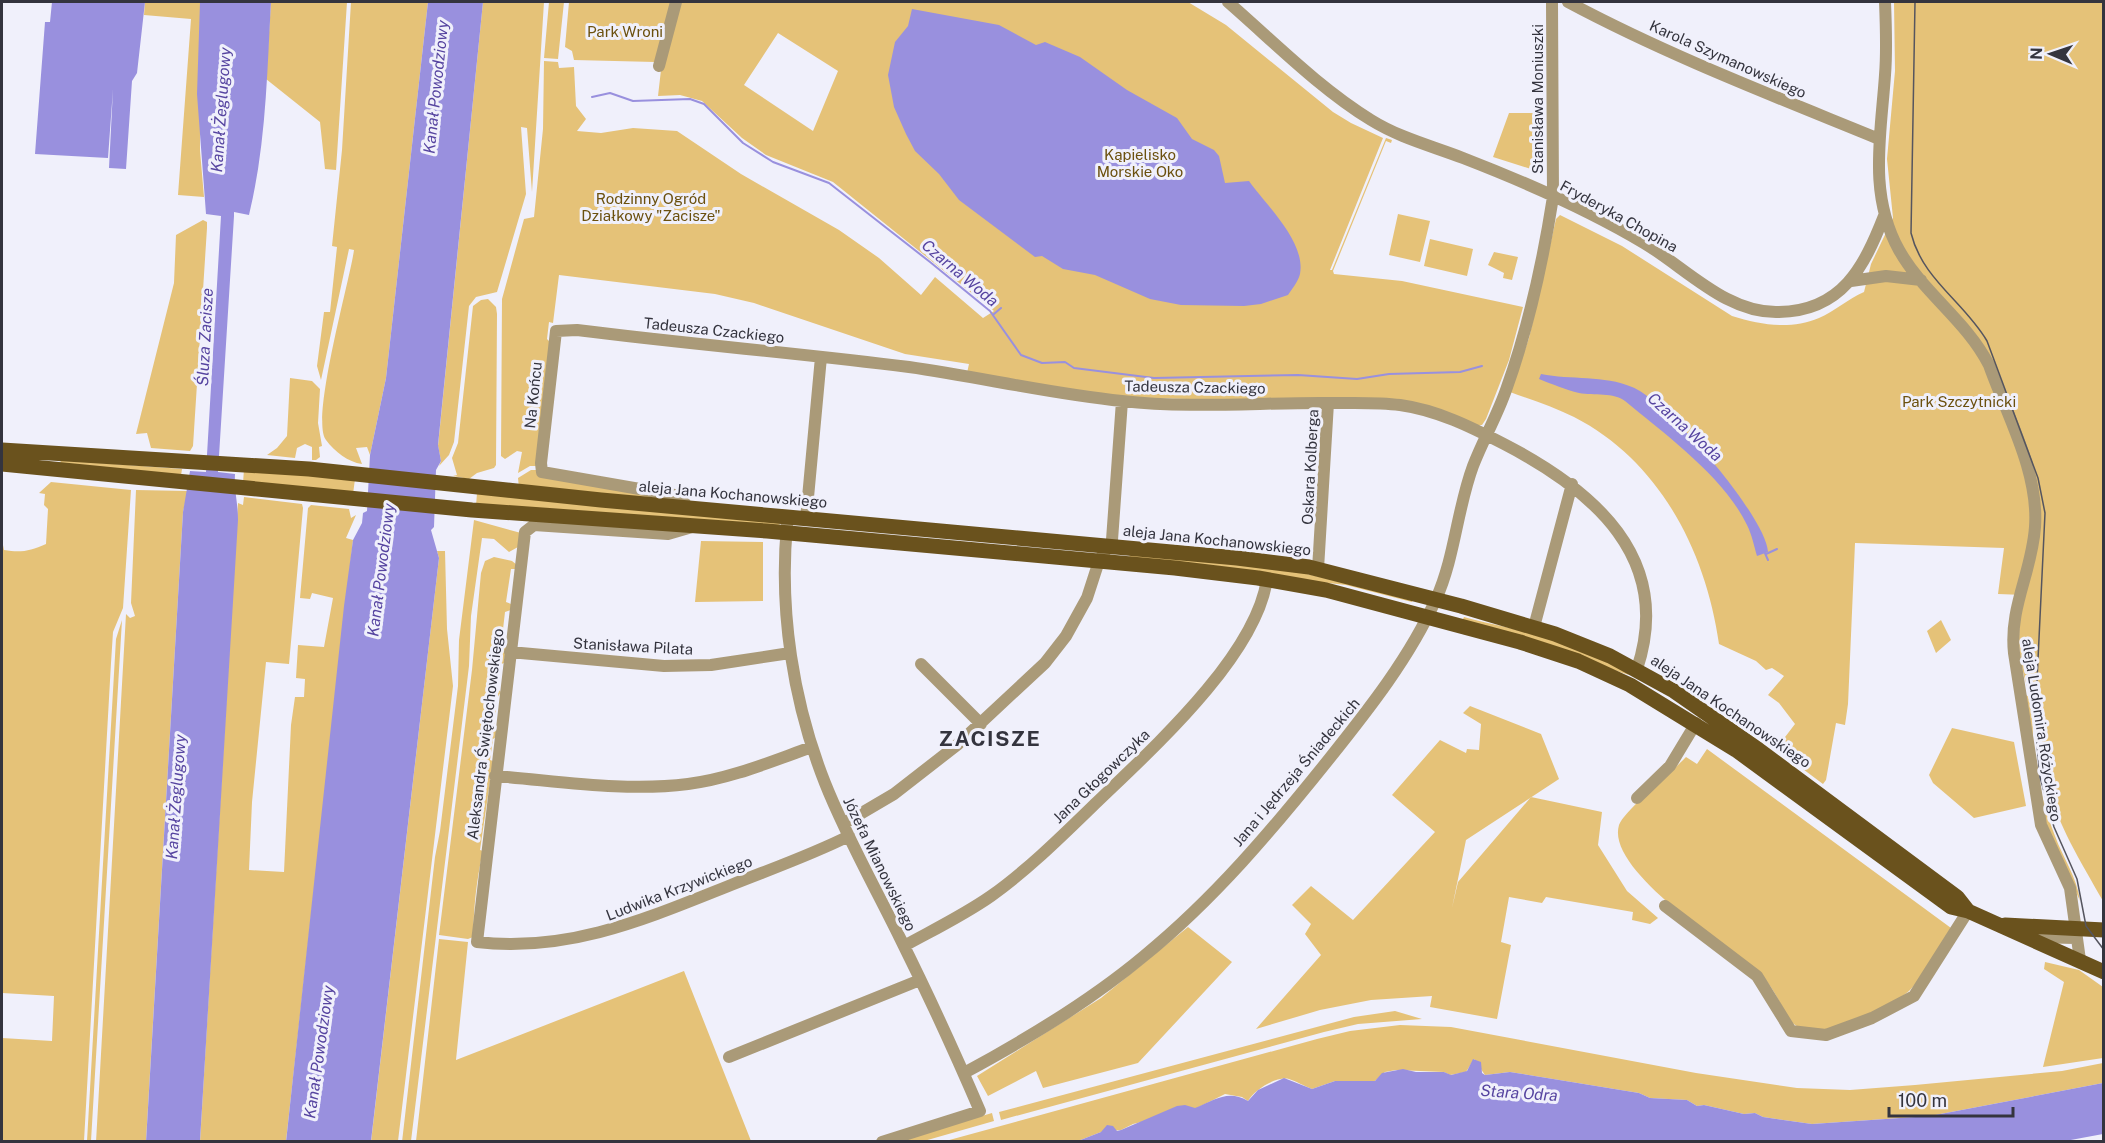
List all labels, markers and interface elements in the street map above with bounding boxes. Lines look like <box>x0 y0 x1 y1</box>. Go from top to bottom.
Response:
street label: Karola Szymanowskiego <box>1647 17 1809 101</box>
water label: Kanał Powodziowy <box>420 19 453 155</box>
park label: Park Wroni <box>587 23 663 40</box>
street label: Stanisława Moniuszki <box>1529 24 1546 174</box>
north arrow <box>2021 24 2081 84</box>
water label: Kanał Żeglugowy <box>206 46 235 173</box>
text: N <box>2027 47 2046 60</box>
park label: Kąpielisko Morskie Oko <box>1097 146 1183 180</box>
street label: Fryderyka Chopina <box>1557 177 1681 255</box>
park label: Rodzinny Ogród Działkowy "Zacisze" <box>581 190 721 224</box>
water label: Czarna Woda <box>918 236 1002 310</box>
water label: Śluza Zacisze <box>192 287 217 387</box>
street label: Tadeusza Czackiego <box>643 314 785 346</box>
street label: Na Końcu <box>521 361 545 429</box>
street label: Tadeusza Czackiego <box>1124 377 1266 397</box>
water label: Czarna Woda <box>1644 389 1726 465</box>
park label: Park Szczytnicki <box>1902 393 2016 410</box>
street label: Oskara Kolberga <box>1298 409 1322 525</box>
street label: aleja Jana Kochanowskiego <box>638 477 828 511</box>
water label: Kanał Powodziowy <box>363 502 399 638</box>
street label: aleja Jana Kochanowskiego <box>1122 522 1312 558</box>
street label: Aleksandra Świętochowskiego <box>463 627 506 841</box>
street label: Stanisława Pilata <box>573 634 693 658</box>
street label: aleja Ludomira Różyckiego <box>2019 637 2065 823</box>
street label: aleja Jana Kochanowskiego <box>1648 651 1814 771</box>
street label: Jana i Jędrzeja Śniadeckich <box>1228 694 1363 849</box>
district label: ZACISZE <box>939 726 1041 751</box>
street label: Jana Głogowczyka <box>1049 726 1153 826</box>
water label: Kanał Żeglugowy <box>161 733 190 860</box>
street label: Józefa Mianowskiego <box>840 794 920 934</box>
street label: Ludwika Krzywickiego <box>604 852 754 924</box>
water label: Kanał Powodziowy <box>300 983 338 1120</box>
scale bar <box>1889 1080 2014 1118</box>
water label: Stara Odra <box>1480 1081 1558 1105</box>
text: 100 m <box>1898 1090 1947 1111</box>

